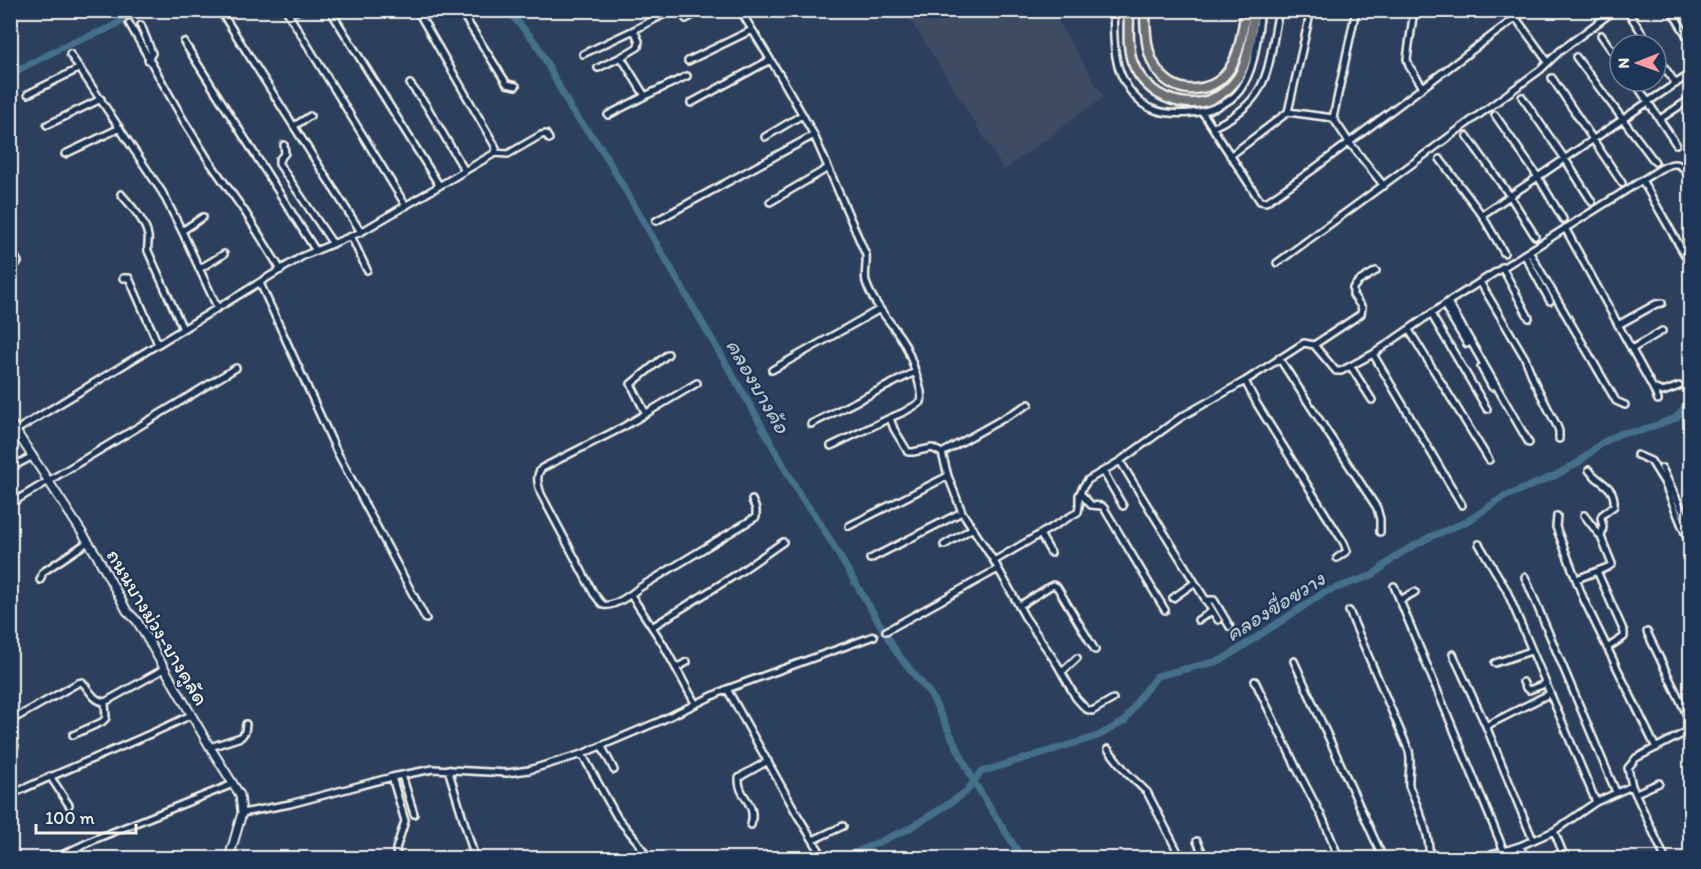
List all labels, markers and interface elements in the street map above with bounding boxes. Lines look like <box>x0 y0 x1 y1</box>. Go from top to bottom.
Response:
north arrow <box>1608 33 1668 93</box>
text: N <box>1614 58 1633 69</box>
water label: คลองบางค้อ <box>720 334 796 438</box>
street label: ถนนบางม่วง-บางคูลัด <box>100 544 215 711</box>
water label: คลองขื่อขวาง <box>1220 564 1331 647</box>
scale bar <box>36 797 136 835</box>
text: 100 m <box>45 807 95 829</box>

